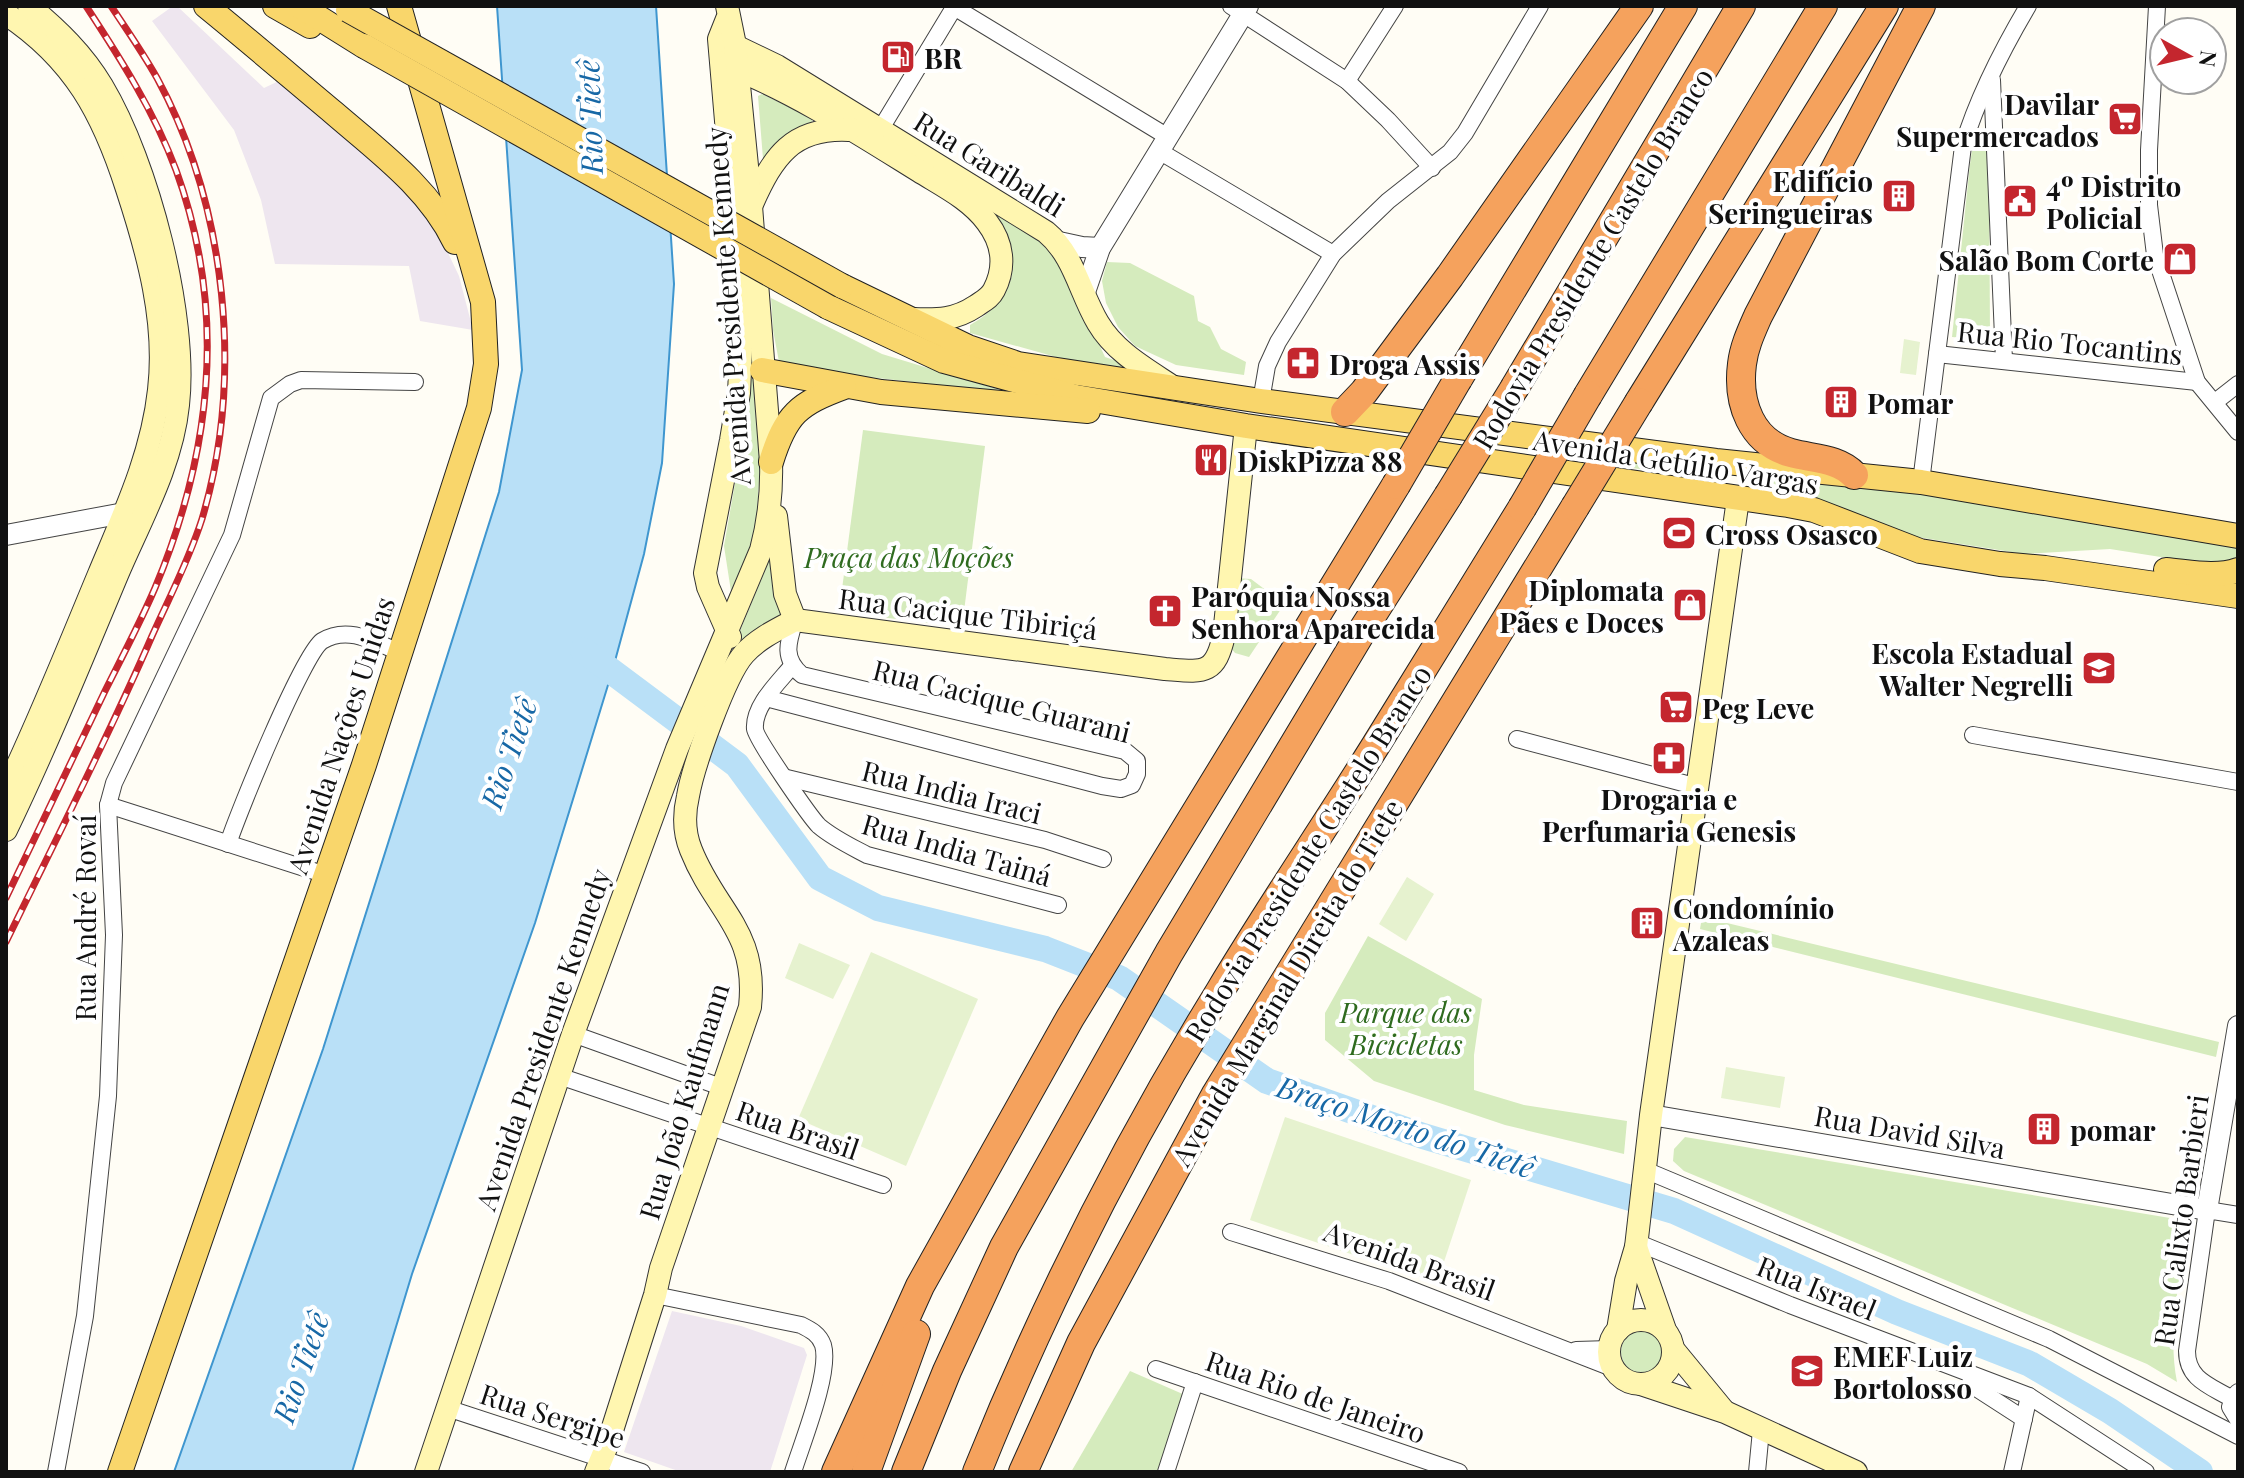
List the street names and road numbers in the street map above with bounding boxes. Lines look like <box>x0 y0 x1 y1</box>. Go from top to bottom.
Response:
street label: Rodovia Presidente Castelo Branco <box>1463 61 1721 455</box>
street label: Rua Garibaldi <box>908 102 1072 224</box>
street label: Avenida Presidente Kennedy <box>696 126 758 487</box>
street label: Rua Rio Tocantins <box>1956 312 2184 372</box>
street label: Avenida Getúlio Vargas <box>1530 420 1821 502</box>
street label: Rua Cacique Tibiriçá <box>837 579 1099 647</box>
street label: Avenida Nações Unidas <box>277 592 402 879</box>
street label: Rua Cacique Guarani <box>869 650 1135 750</box>
street label: Rodovia Presidente Castelo Branco <box>1175 657 1439 1049</box>
street label: Rua India Iraci <box>858 751 1046 831</box>
street label: Avenida Marginal Direita do Tiete <box>1161 792 1410 1173</box>
street label: Rua India Tainá <box>858 804 1056 894</box>
street label: Rua André Rovaí <box>66 815 103 1021</box>
street label: Avenida Presidente Kennedy <box>466 863 618 1216</box>
street label: Rua João Kaufmann <box>629 978 737 1224</box>
street label: Rua Brasil <box>732 1091 864 1167</box>
street label: Rua Calixto Barbieri <box>2144 1092 2216 1348</box>
street label: Rua David Silva <box>1812 1096 2008 1166</box>
street label: Avenida Brasil <box>1318 1212 1501 1308</box>
street label: Rua Israel <box>1752 1246 1882 1328</box>
street label: Rua Rio de Janeiro <box>1201 1341 1431 1451</box>
street label: Rua Sergipe <box>476 1374 630 1456</box>

